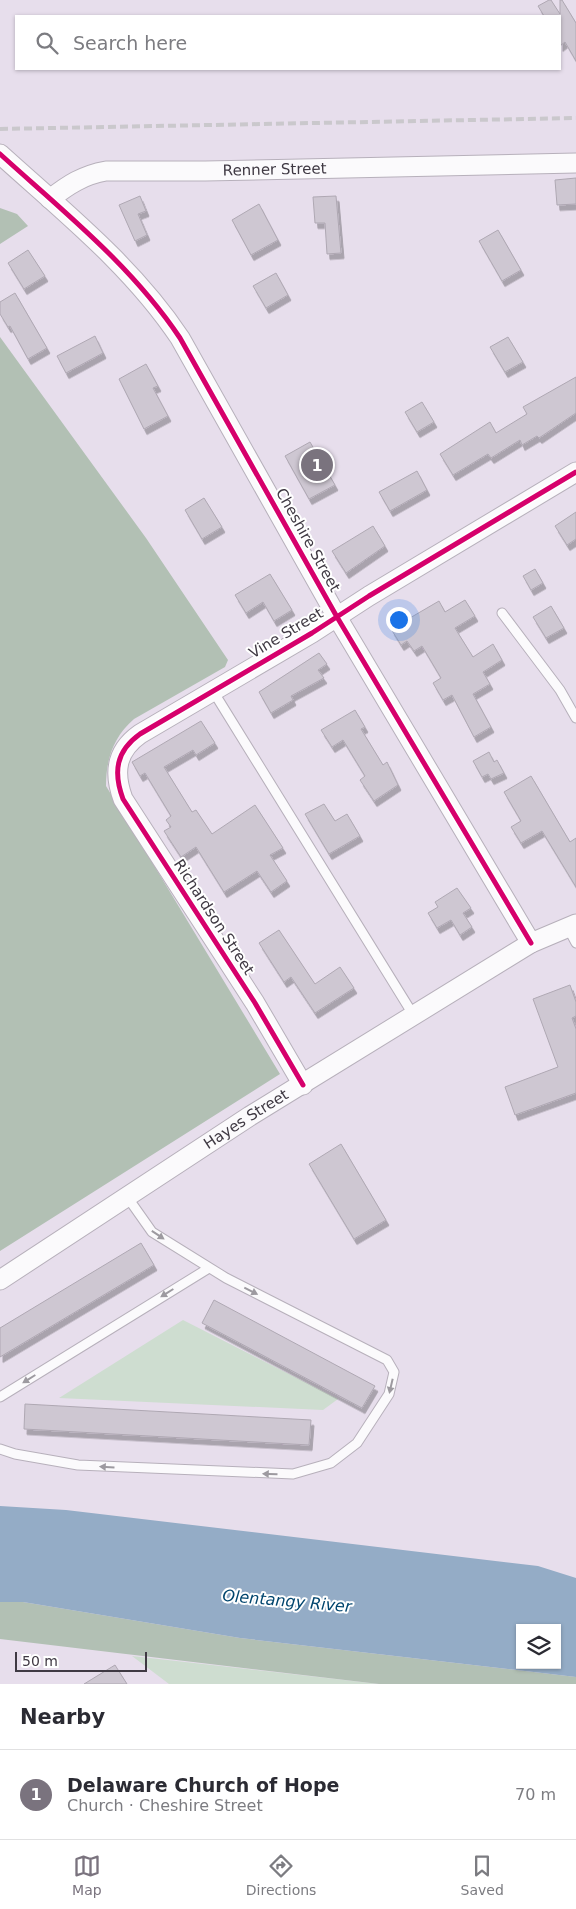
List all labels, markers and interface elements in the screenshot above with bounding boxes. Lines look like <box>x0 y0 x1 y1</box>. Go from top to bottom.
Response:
search box <box>15 15 561 70</box>
icon: search <box>33 29 61 57</box>
text: Search here <box>73 32 187 54</box>
street label: Renner Street <box>223 159 327 180</box>
pin: 1 <box>301 446 333 484</box>
street label: Cheshire Street <box>272 485 344 595</box>
street label: Vine Street <box>246 604 326 662</box>
your location <box>386 607 412 633</box>
street label: Richardson Street <box>170 856 258 978</box>
street label: Hayes Street <box>200 1086 292 1153</box>
one-way arrow <box>151 1231 165 1240</box>
one-way arrow <box>244 1287 259 1295</box>
one-way arrow <box>161 1289 174 1298</box>
one-way arrow <box>23 1374 36 1384</box>
one-way arrow <box>387 1378 395 1393</box>
one-way arrow <box>99 1462 115 1470</box>
one-way arrow <box>261 1469 277 1477</box>
water label: Olentangy River <box>222 1586 354 1616</box>
map controls <box>516 1624 561 1669</box>
button: layers <box>516 1624 561 1669</box>
scale bar <box>15 1649 148 1672</box>
text: 50 m <box>22 1653 58 1669</box>
text: Nearby <box>20 1705 105 1729</box>
text: Delaware Church of Hope <box>67 1774 339 1796</box>
text: 1 <box>30 1785 42 1804</box>
text: 70 m <box>515 1785 556 1804</box>
text: Church · Cheshire Street <box>67 1796 263 1815</box>
tab: Map <box>72 1852 102 1898</box>
tab: Directions <box>246 1852 316 1898</box>
tab: Saved <box>461 1852 504 1898</box>

